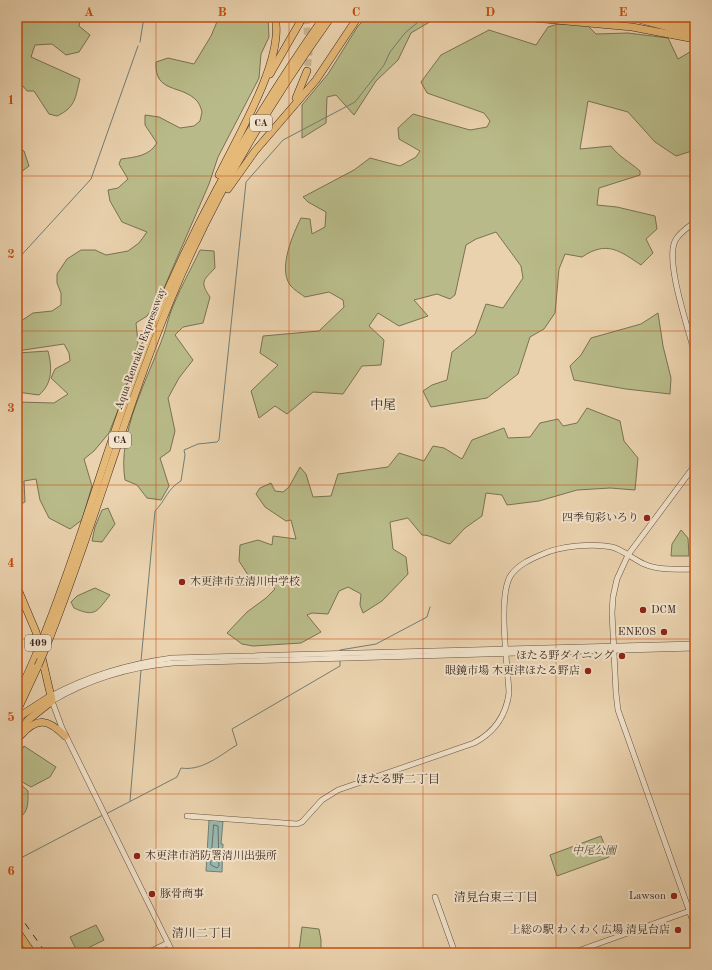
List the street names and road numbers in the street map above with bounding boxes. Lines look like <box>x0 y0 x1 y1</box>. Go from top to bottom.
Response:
road number: CA <box>250 115 272 131</box>
street label: Aqua Renraku Expressway <box>114 286 168 412</box>
road number: CA <box>109 432 131 448</box>
road number: 409 <box>25 635 51 651</box>

